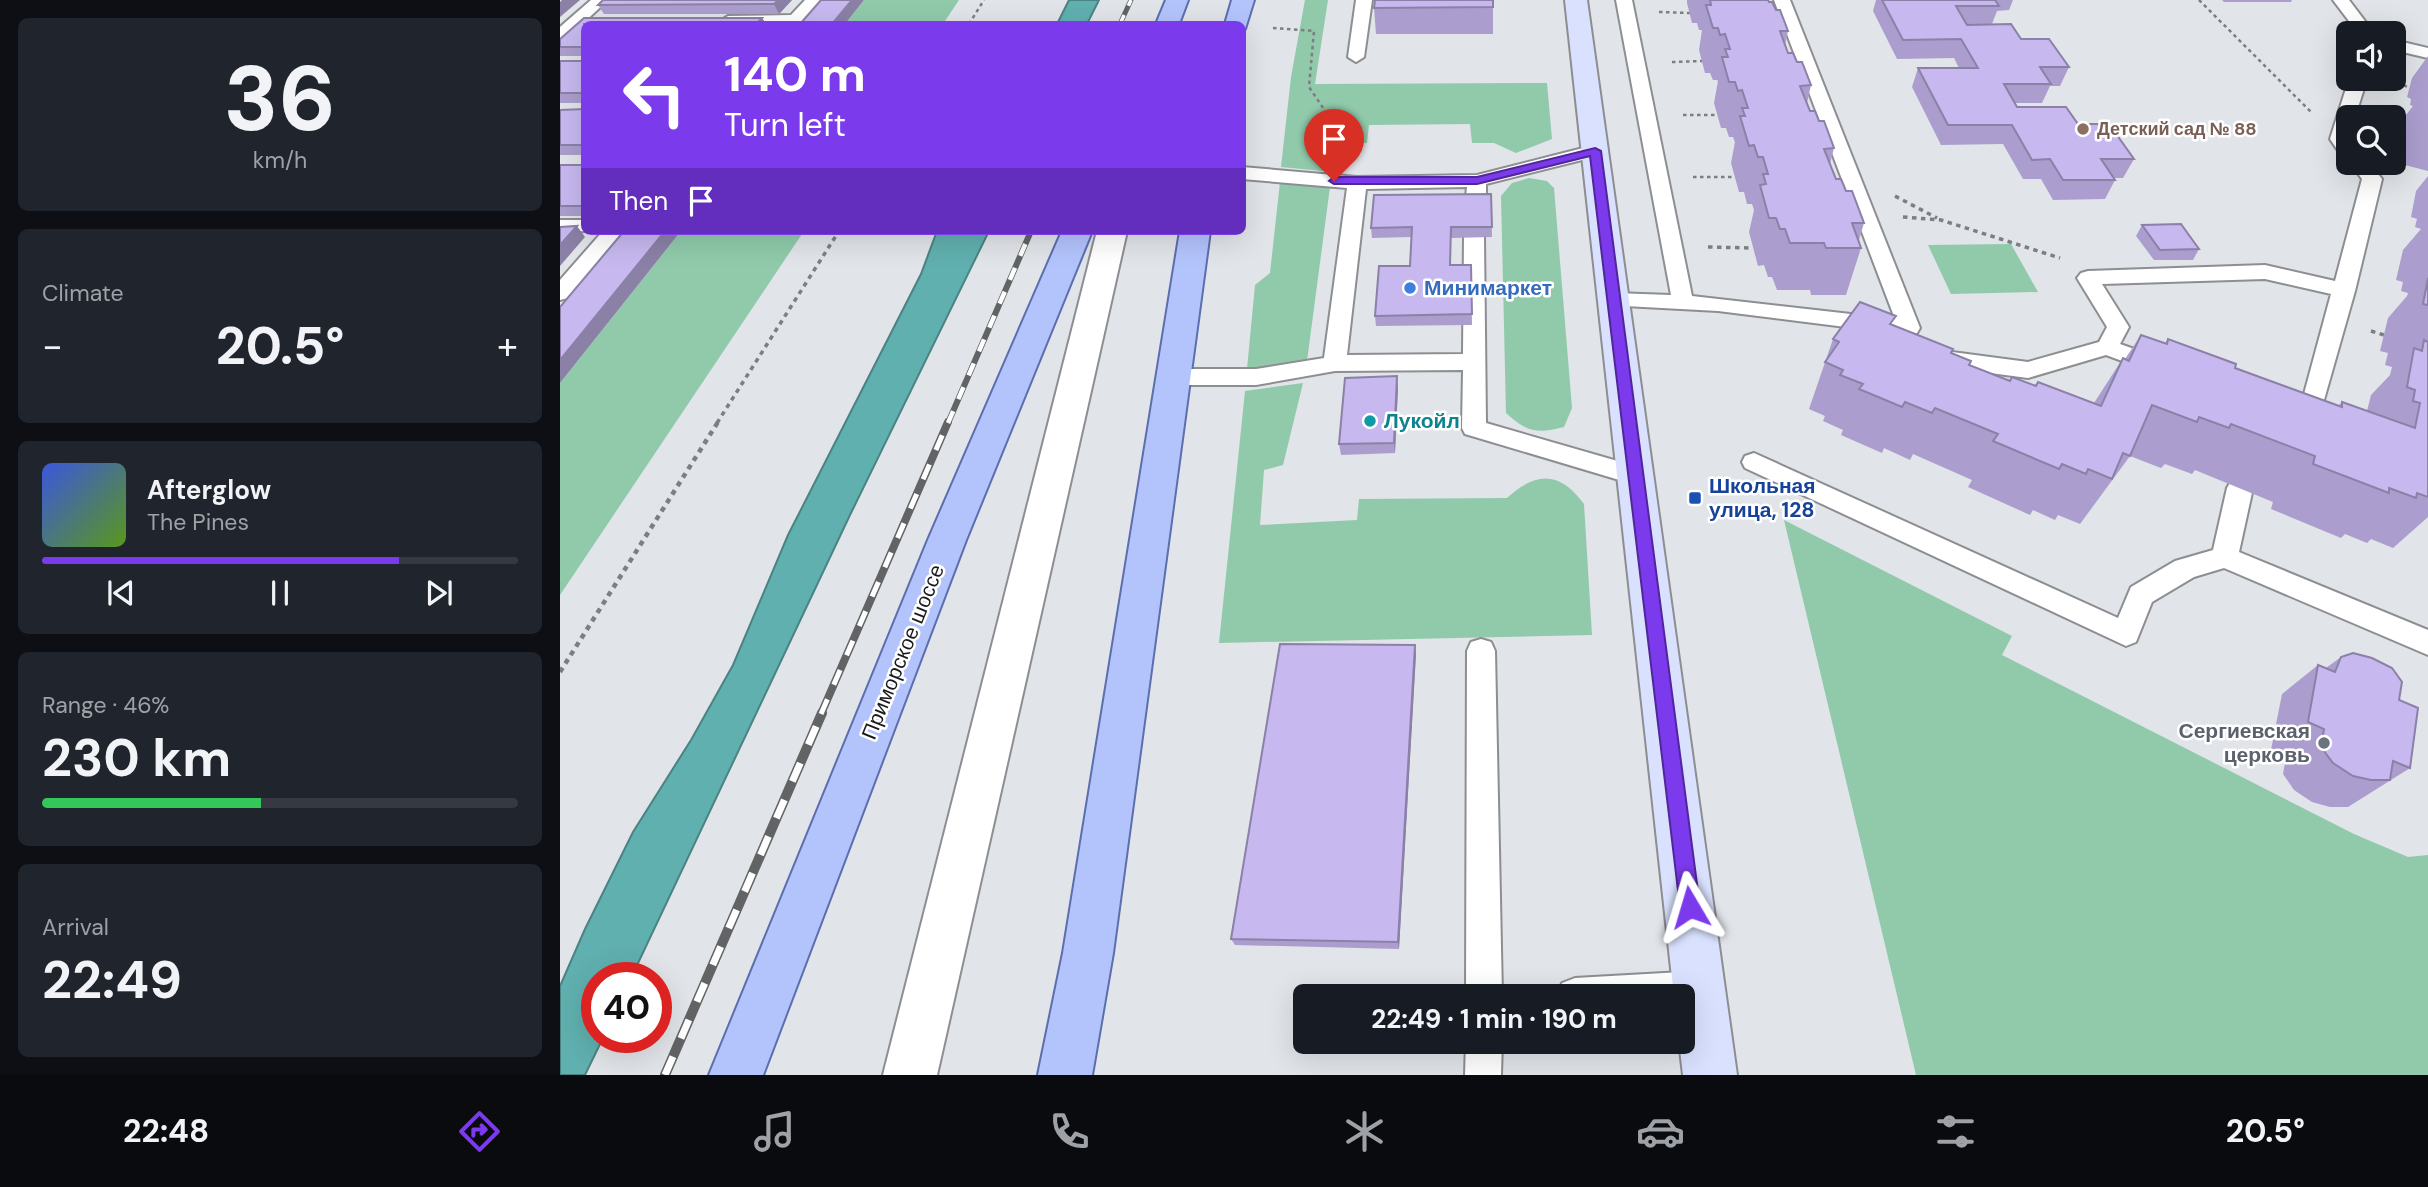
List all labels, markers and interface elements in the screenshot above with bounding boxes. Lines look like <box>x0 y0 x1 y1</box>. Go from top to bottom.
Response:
map controls <box>2336 21 2406 175</box>
button: sound <box>2336 21 2406 91</box>
text: 36 <box>224 40 336 158</box>
text: 140 m <box>724 42 866 106</box>
icon: left <box>609 49 700 140</box>
text: Turn left <box>724 104 846 146</box>
button: search <box>2336 105 2406 175</box>
pin <box>1304 109 1364 181</box>
place label: Детский сад № 88 <box>2097 117 2257 141</box>
icon: arrive <box>1315 120 1353 158</box>
marker: Детский сад № 88 <box>2075 121 2091 137</box>
text: km/h <box>253 145 307 175</box>
icon: arrive <box>682 182 720 220</box>
text: Then <box>609 184 668 218</box>
place label: Минимаркет <box>1424 274 1552 302</box>
text: Climate <box>42 278 124 308</box>
marker: Минимаркет <box>1402 280 1418 296</box>
text: 20.5° <box>216 312 344 380</box>
text: − <box>42 321 63 371</box>
text: + <box>497 321 518 371</box>
place label: Лукойл <box>1384 407 1460 435</box>
marker: Лукойл <box>1362 413 1378 429</box>
place label: Школьная улица, 128 <box>1709 472 1816 524</box>
text: Afterglow <box>147 473 271 507</box>
marker: Школьная улица, 128 <box>1687 490 1703 506</box>
text: The Pines <box>147 507 249 537</box>
street label: Приморское шоссе <box>855 560 951 744</box>
icon: previous <box>102 574 140 612</box>
icon: pause <box>261 574 299 612</box>
icon: next <box>420 574 458 612</box>
text: Range · 46% <box>42 690 169 720</box>
place label: Сергиевская церковь <box>2178 717 2310 769</box>
text: 230 km <box>42 724 231 792</box>
marker: Сергиевская церковь <box>2316 735 2332 751</box>
position arrow <box>1653 870 1727 944</box>
text: Arrival <box>42 912 109 942</box>
text: 22:49 <box>42 946 182 1014</box>
speed limit sign: 40 <box>581 962 672 1053</box>
text: 22:49 · 1 min · 190 m <box>1371 1002 1617 1036</box>
icon: directions <box>455 1107 504 1156</box>
icon: music <box>750 1107 799 1156</box>
icon: phone <box>1045 1107 1094 1156</box>
icon: climate <box>1340 1107 1389 1156</box>
icon: car <box>1636 1107 1685 1156</box>
icon: filters <box>1931 1107 1980 1156</box>
text: 22:48 <box>123 1110 209 1152</box>
text: 20.5° <box>2226 1110 2305 1152</box>

